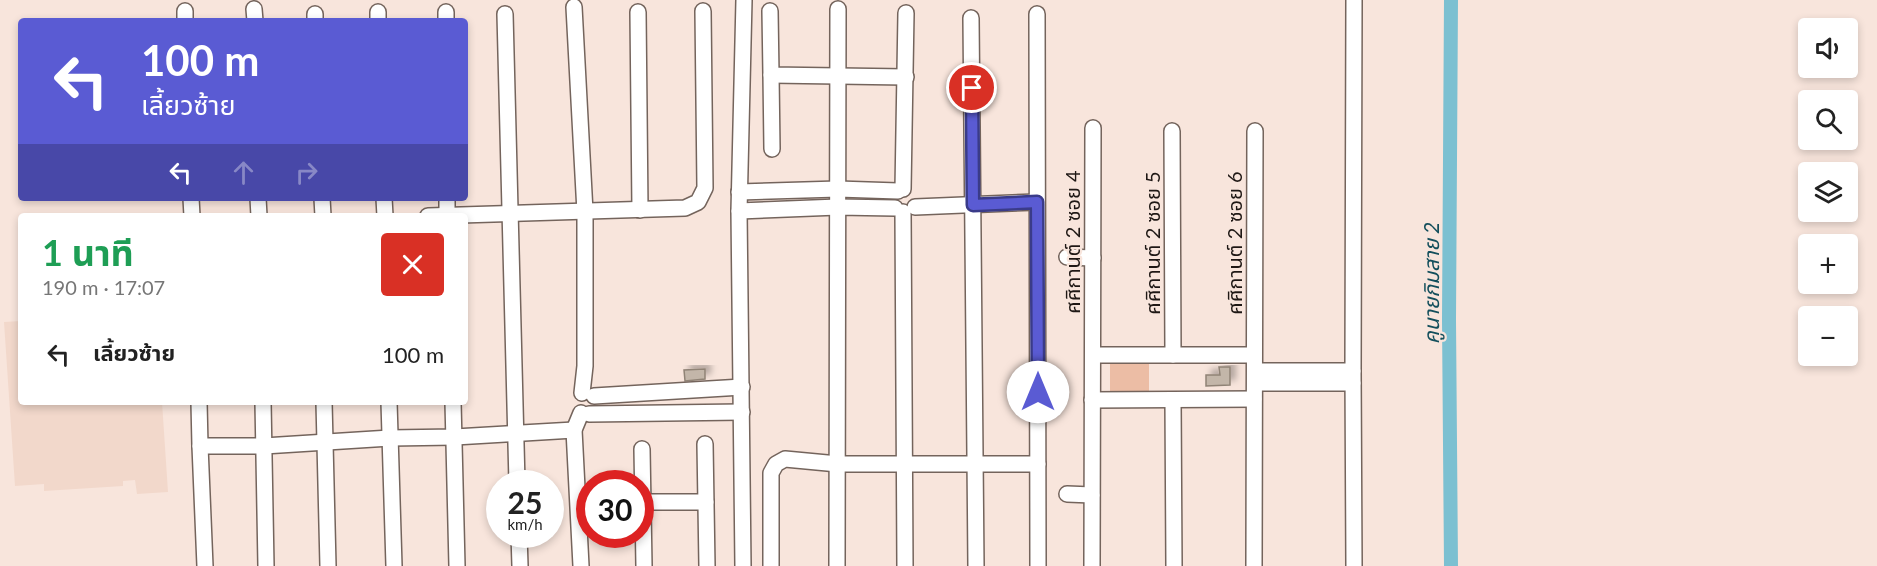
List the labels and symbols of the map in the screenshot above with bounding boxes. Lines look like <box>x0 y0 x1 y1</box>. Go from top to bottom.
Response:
pin <box>946 62 997 113</box>
street label: ศศิกานต์ 2 ซอย 4 <box>1060 170 1084 314</box>
street label: ศศิกานต์ 2 ซอย 5 <box>1140 171 1164 315</box>
street label: ศศิกานต์ 2 ซอย 6 <box>1222 171 1246 315</box>
water label: คูนายกิมสาย 2 <box>1418 222 1445 344</box>
position arrow <box>1006 360 1070 424</box>
speed limit sign: 30 <box>576 470 654 548</box>

